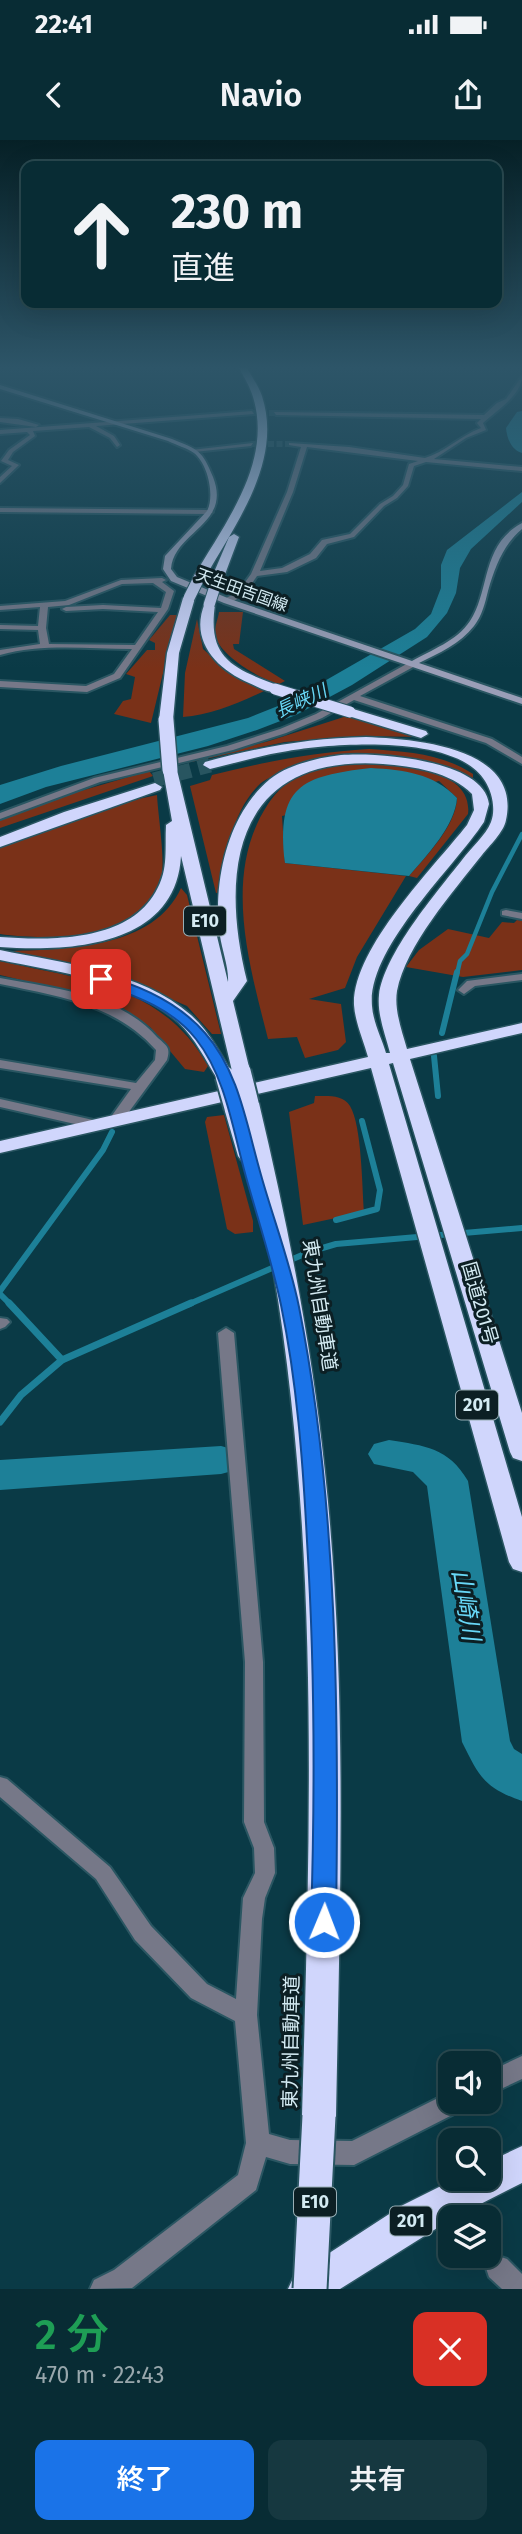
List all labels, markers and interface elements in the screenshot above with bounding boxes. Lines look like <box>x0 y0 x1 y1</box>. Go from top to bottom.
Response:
text: 22:41 <box>35 9 93 40</box>
icon: back <box>35 76 73 114</box>
text: Navio <box>220 76 302 114</box>
icon: share <box>449 76 487 114</box>
text: 230 m <box>171 182 303 241</box>
icon: ahead <box>56 189 147 280</box>
text: 直進 <box>171 249 235 287</box>
street label: 天生田吉国線 <box>194 565 290 615</box>
water label: 長峡川 <box>272 679 332 722</box>
road number: E10 <box>184 906 226 936</box>
pin <box>71 949 131 1009</box>
icon: arrive <box>82 960 120 998</box>
street label: 東九州自動車道 <box>298 1238 342 1372</box>
street label: 国道201号 <box>457 1259 503 1347</box>
road number: 201 <box>456 1390 498 1420</box>
water label: 山崎川 <box>447 1567 486 1646</box>
position arrow <box>287 1885 361 1959</box>
street label: 東九州自動車道 <box>278 1975 304 2109</box>
map controls <box>438 2051 501 2268</box>
button: sound <box>438 2051 501 2114</box>
button: search <box>438 2128 501 2191</box>
road number: E10 <box>294 2188 336 2216</box>
button: layers <box>438 2205 501 2268</box>
road number: 201 <box>390 2206 432 2236</box>
text: 2 分 <box>35 2310 109 2360</box>
button: close <box>413 2312 487 2386</box>
text: 470 m · 22:43 <box>35 2361 164 2389</box>
button: 終了 <box>35 2440 254 2520</box>
button: 共有 <box>268 2440 487 2520</box>

